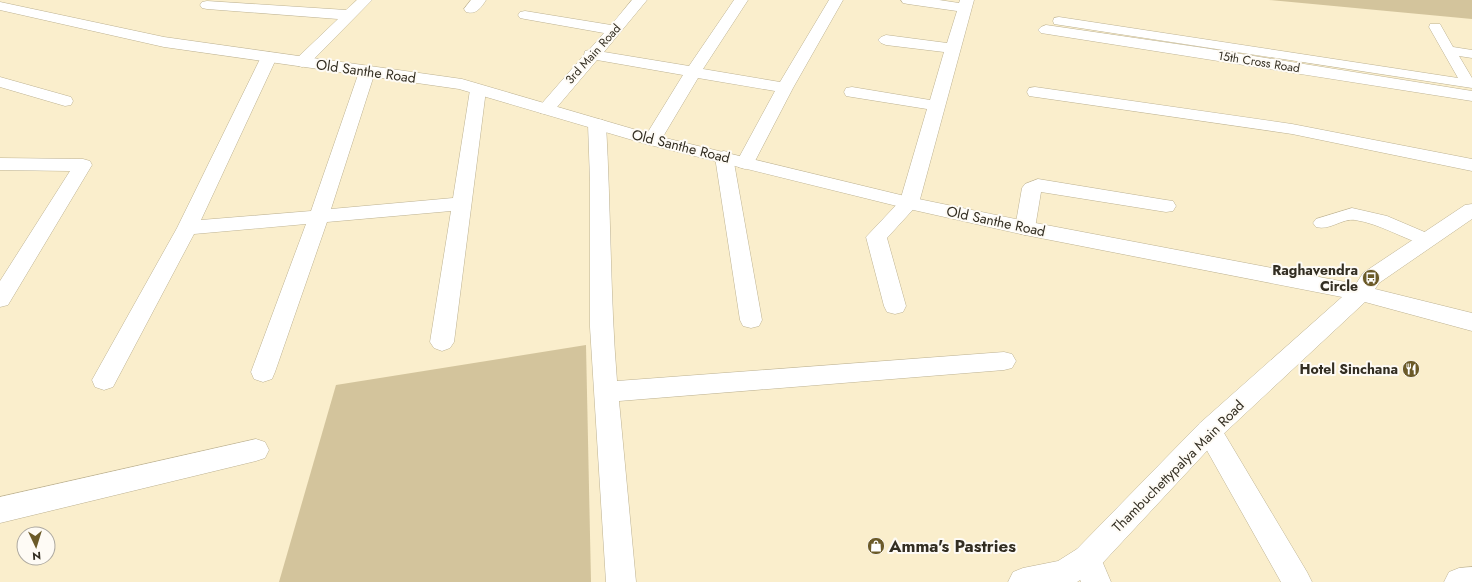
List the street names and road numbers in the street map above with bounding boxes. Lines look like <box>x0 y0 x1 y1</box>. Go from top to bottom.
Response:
street label: 3rd Main Road <box>561 20 625 88</box>
street label: 15th Cross Road <box>1217 47 1301 77</box>
street label: Old Santhe Road <box>315 54 417 88</box>
street label: Old Santhe Road <box>630 124 732 168</box>
street label: Old Santhe Road <box>945 201 1047 241</box>
street label: Thambuchettypalya Main Road <box>1107 395 1249 537</box>

